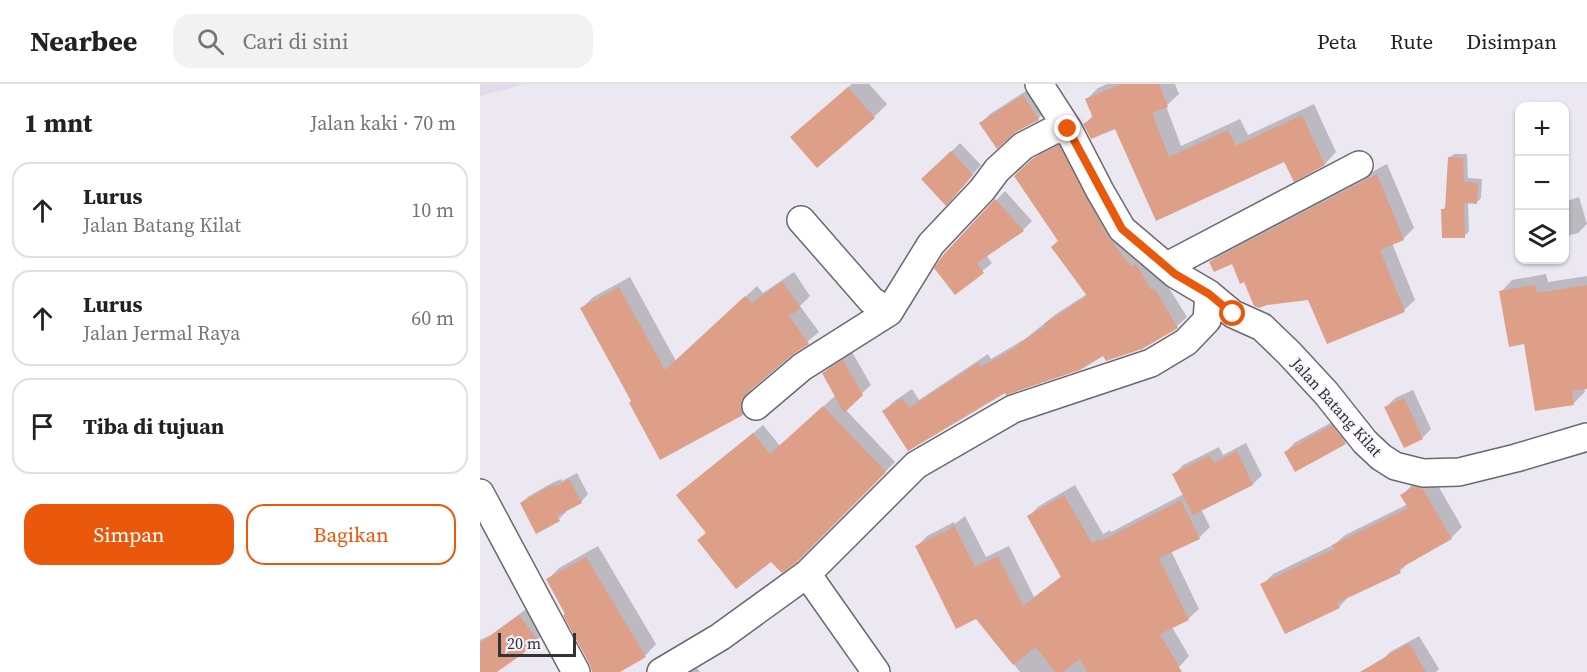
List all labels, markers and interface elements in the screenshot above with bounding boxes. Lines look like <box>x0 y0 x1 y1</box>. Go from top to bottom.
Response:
search box <box>173 14 593 68</box>
text: Nearbee <box>30 22 137 60</box>
icon: search <box>194 25 227 58</box>
text: Cari di sini <box>242 26 349 56</box>
text: Peta <box>1317 27 1357 56</box>
text: Rute <box>1390 27 1433 56</box>
text: Disimpan <box>1466 27 1557 56</box>
map controls <box>1515 102 1569 264</box>
button: + <box>1515 102 1569 156</box>
text: 1 mnt <box>24 105 92 141</box>
text: Jalan kaki · 70 m <box>310 109 456 137</box>
route end <box>1054 115 1080 141</box>
button: − <box>1515 156 1569 210</box>
text: Lurus <box>83 181 142 211</box>
icon: ahead <box>26 194 59 227</box>
text: 10 m <box>411 196 454 224</box>
button: layers <box>1515 210 1569 264</box>
text: Jalan Batang Kilat <box>83 211 241 239</box>
text: Lurus <box>83 289 142 319</box>
route start <box>1219 300 1245 326</box>
icon: ahead <box>26 302 59 335</box>
text: 60 m <box>411 304 454 332</box>
text: Jalan Jermal Raya <box>83 319 240 347</box>
street label: Jalan Batang Kilat <box>1286 352 1388 462</box>
icon: arrive <box>26 410 59 443</box>
text: Tiba di tujuan <box>83 411 224 441</box>
button: Simpan <box>24 504 234 565</box>
button: Bagikan <box>246 504 456 565</box>
scale bar <box>498 630 576 658</box>
text: 20 m <box>507 632 541 654</box>

